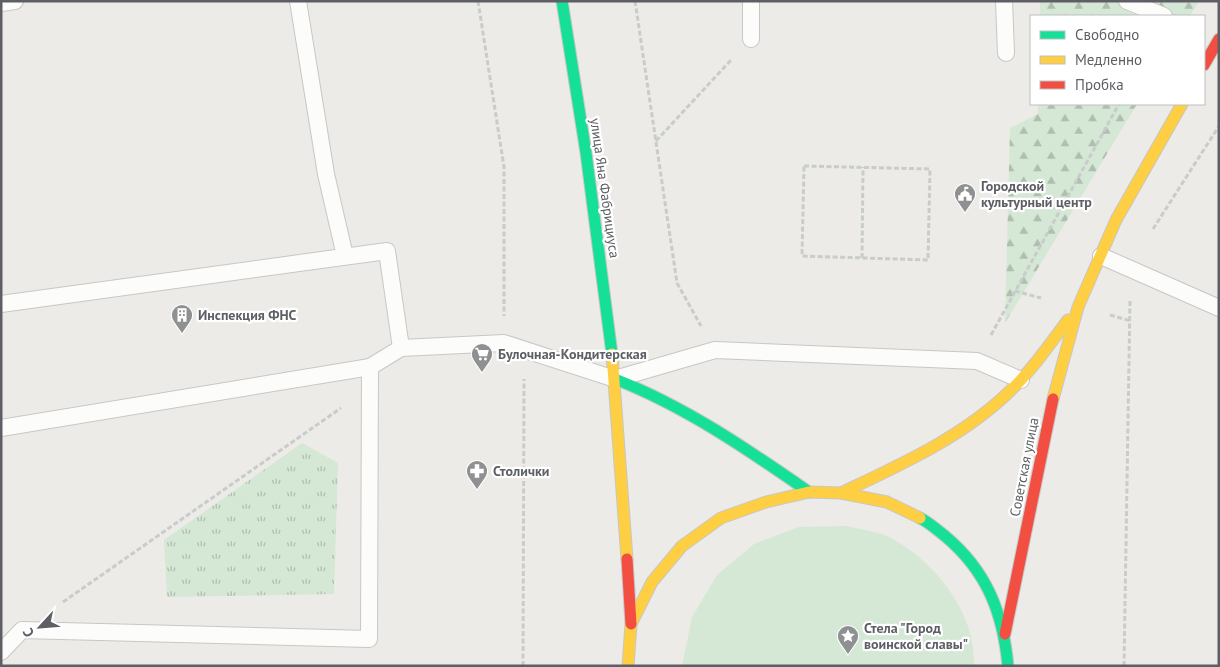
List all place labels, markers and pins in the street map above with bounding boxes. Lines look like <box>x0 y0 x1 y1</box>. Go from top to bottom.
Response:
place label: Городской культурный центр <box>981 177 1092 211</box>
public building icon: Городской культурный центр <box>953 182 977 213</box>
building icon: Инспекция ФНС <box>170 303 194 334</box>
place label: Инспекция ФНС <box>198 306 297 324</box>
supermarket icon: Булочная-Кондитерская <box>470 342 494 373</box>
place label: Булочная-Кондитерская <box>498 345 647 363</box>
pharmacy icon: Столички <box>465 459 489 490</box>
place label: Столички <box>493 462 549 480</box>
place label: Стела "Город воинской славы" <box>864 619 968 653</box>
place icon: Стела "Город воинской славы" <box>836 624 860 655</box>

